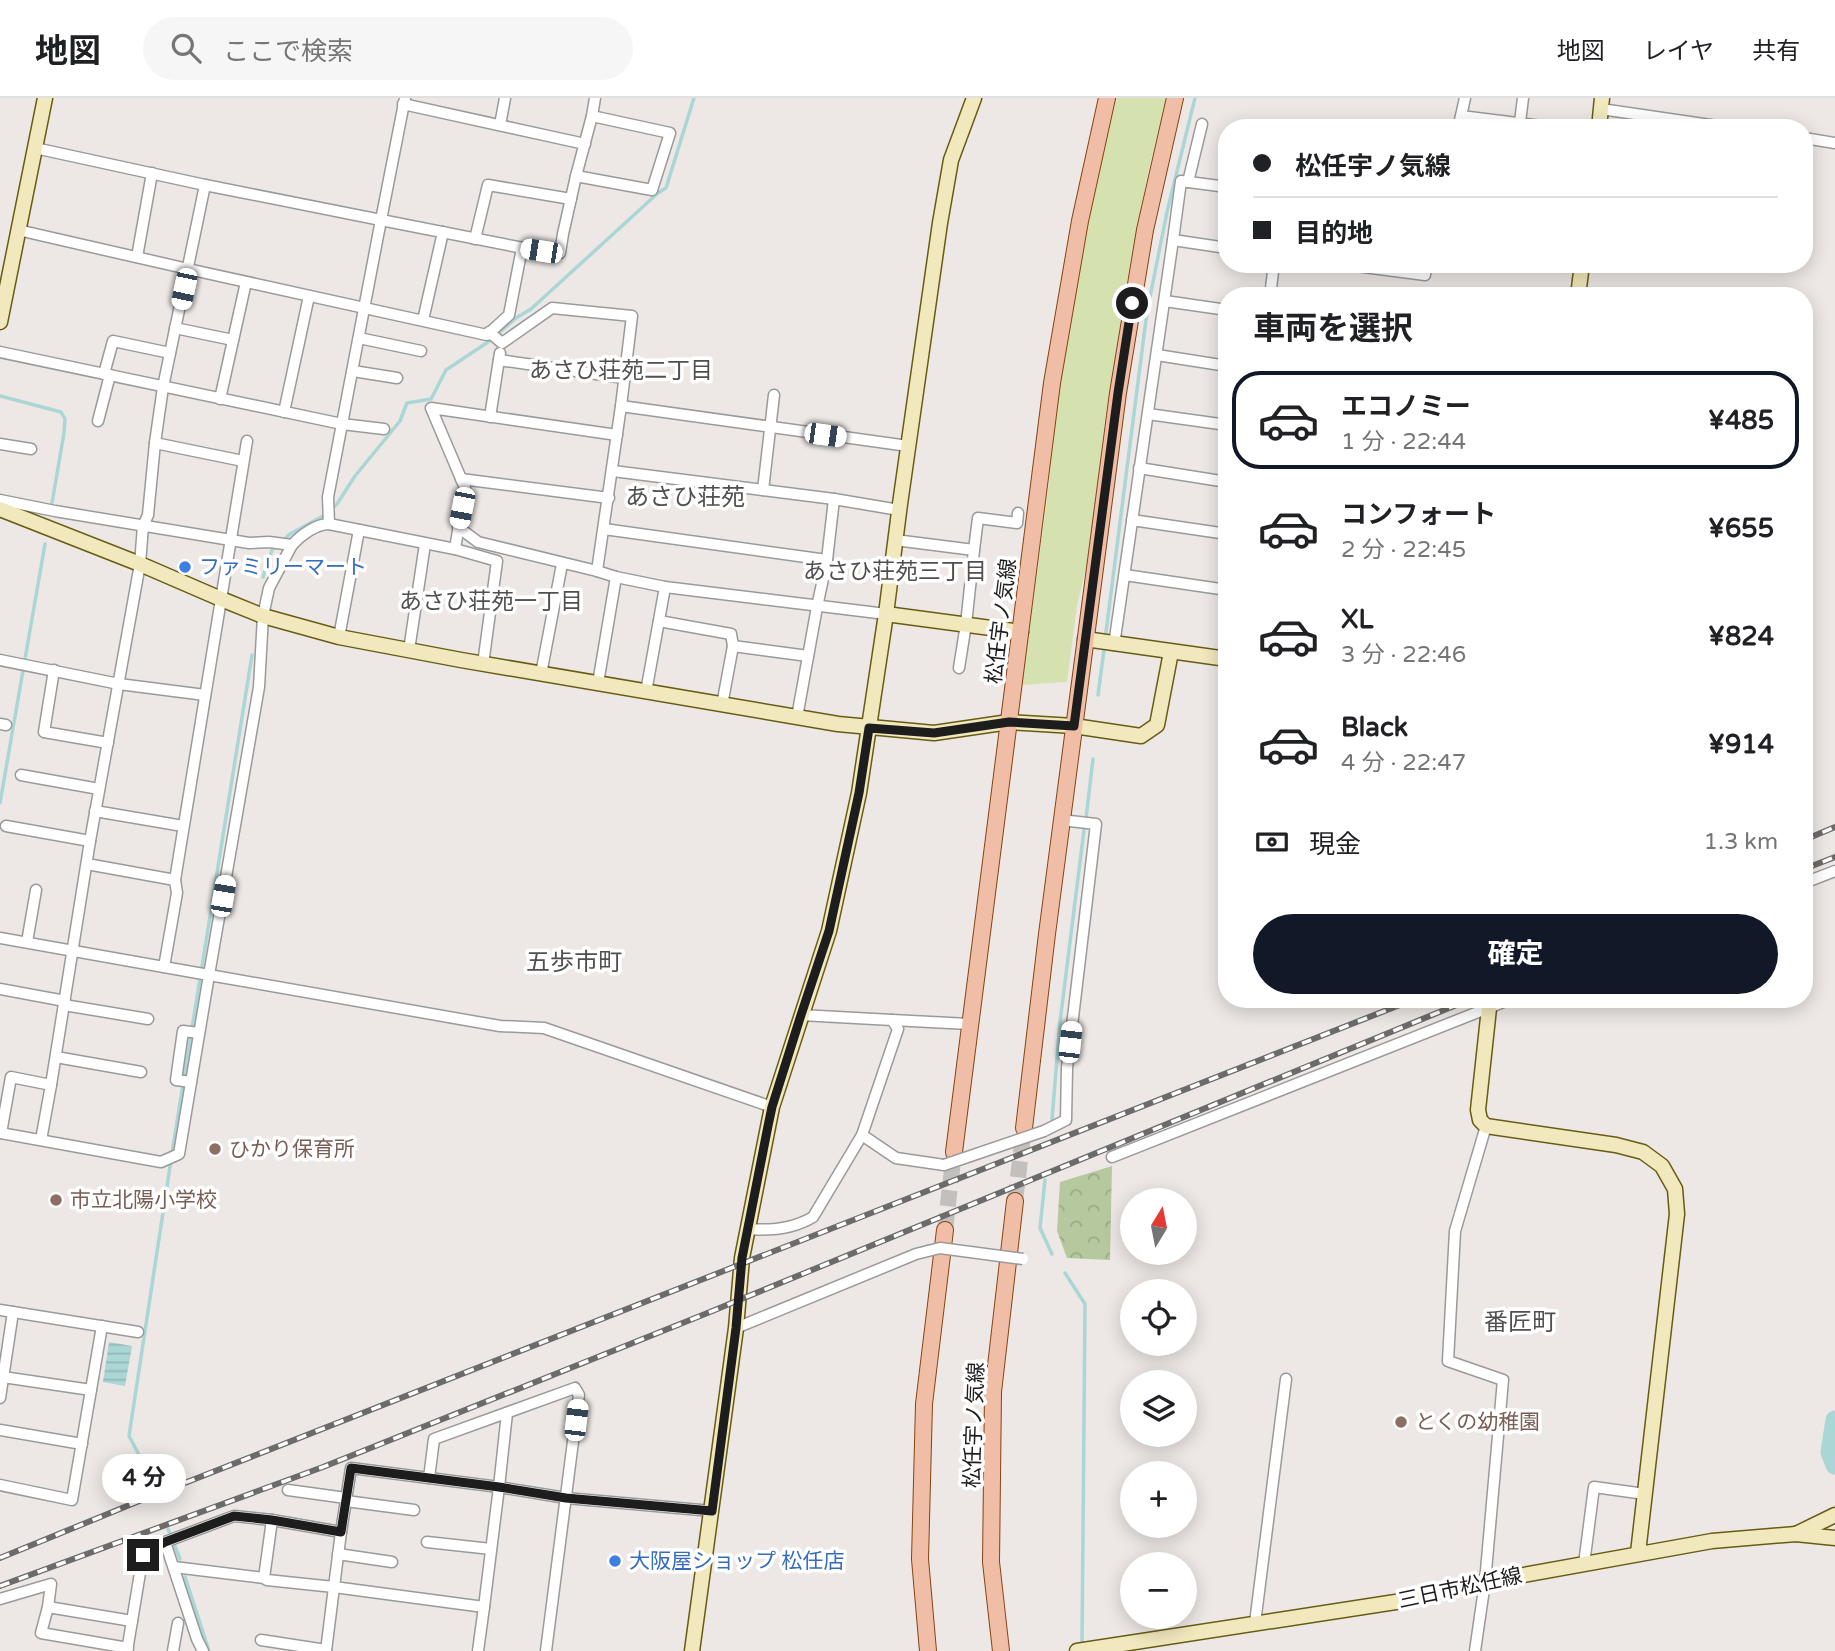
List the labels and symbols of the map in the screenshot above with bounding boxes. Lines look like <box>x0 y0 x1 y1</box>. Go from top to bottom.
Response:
car <box>519 237 564 265</box>
car <box>170 266 199 312</box>
route start <box>1116 287 1148 319</box>
district label: あさひ荘苑二丁目 <box>529 357 713 385</box>
car <box>803 422 848 448</box>
district label: あさひ荘苑 <box>625 483 745 512</box>
car <box>448 485 477 531</box>
place label: ファミリーマート <box>199 555 367 580</box>
street label: 松任宇ノ気線 <box>981 557 1022 685</box>
district label: あさひ荘苑三丁目 <box>803 558 987 586</box>
marker: ファミリーマート <box>177 559 193 575</box>
district label: あさひ荘苑一丁目 <box>399 588 583 616</box>
car <box>210 873 237 919</box>
district label: 五歩市町 <box>526 948 622 977</box>
car <box>1058 1020 1083 1064</box>
place label: ひかり保育所 <box>229 1137 355 1162</box>
marker: ひかり保育所 <box>207 1141 223 1157</box>
place label: 市立北陽小学校 <box>70 1188 217 1213</box>
north arrow <box>1120 1188 1197 1265</box>
marker: 市立北陽小学校 <box>48 1192 64 1208</box>
district label: 番匠町 <box>1484 1308 1556 1337</box>
street label: 松任宇ノ気線 <box>960 1362 989 1488</box>
car <box>564 1398 589 1442</box>
place label: とくの幼稚園 <box>1415 1410 1540 1435</box>
marker: とくの幼稚園 <box>1393 1414 1409 1430</box>
callout: 4 分 <box>101 1454 185 1502</box>
route end <box>127 1539 159 1571</box>
place label: 大阪屋ショップ 松任店 <box>629 1549 844 1574</box>
marker: 大阪屋ショップ 松任店 <box>607 1553 623 1569</box>
street label: 三日市松任線 <box>1396 1563 1524 1614</box>

